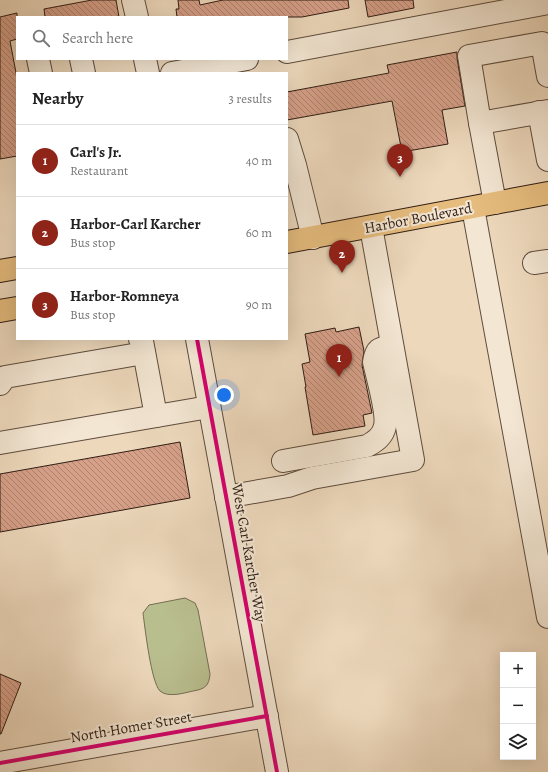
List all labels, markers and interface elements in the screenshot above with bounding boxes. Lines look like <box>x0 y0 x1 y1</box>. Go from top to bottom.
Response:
search box <box>16 16 288 60</box>
icon: search <box>30 27 52 49</box>
text: Search here <box>62 28 133 48</box>
text: Nearby <box>32 87 83 110</box>
text: 3 results <box>228 90 272 107</box>
text: Carl's Jr. <box>70 142 122 162</box>
pin: 3 <box>387 144 413 177</box>
text: 1 <box>43 152 47 169</box>
text: 40 m <box>246 152 272 169</box>
text: Restaurant <box>70 162 128 179</box>
street label: Harbor Boulevard <box>362 198 475 238</box>
text: Harbor-Carl Karcher <box>70 214 201 234</box>
text: 2 <box>42 224 48 241</box>
text: 60 m <box>246 224 272 241</box>
text: Bus stop <box>70 234 115 251</box>
pin: 2 <box>329 240 355 273</box>
text: Harbor-Romneya <box>70 286 179 306</box>
text: 3 <box>42 296 48 313</box>
text: 90 m <box>246 296 272 313</box>
text: Bus stop <box>70 306 115 323</box>
pin: 1 <box>326 344 352 377</box>
your location <box>214 385 234 405</box>
street label: West Carl Karcher Way <box>227 481 271 624</box>
map controls <box>500 652 536 760</box>
button: + <box>500 652 536 688</box>
button: − <box>500 688 536 724</box>
street label: North Homer Street <box>69 706 193 748</box>
button: layers <box>500 724 536 760</box>

